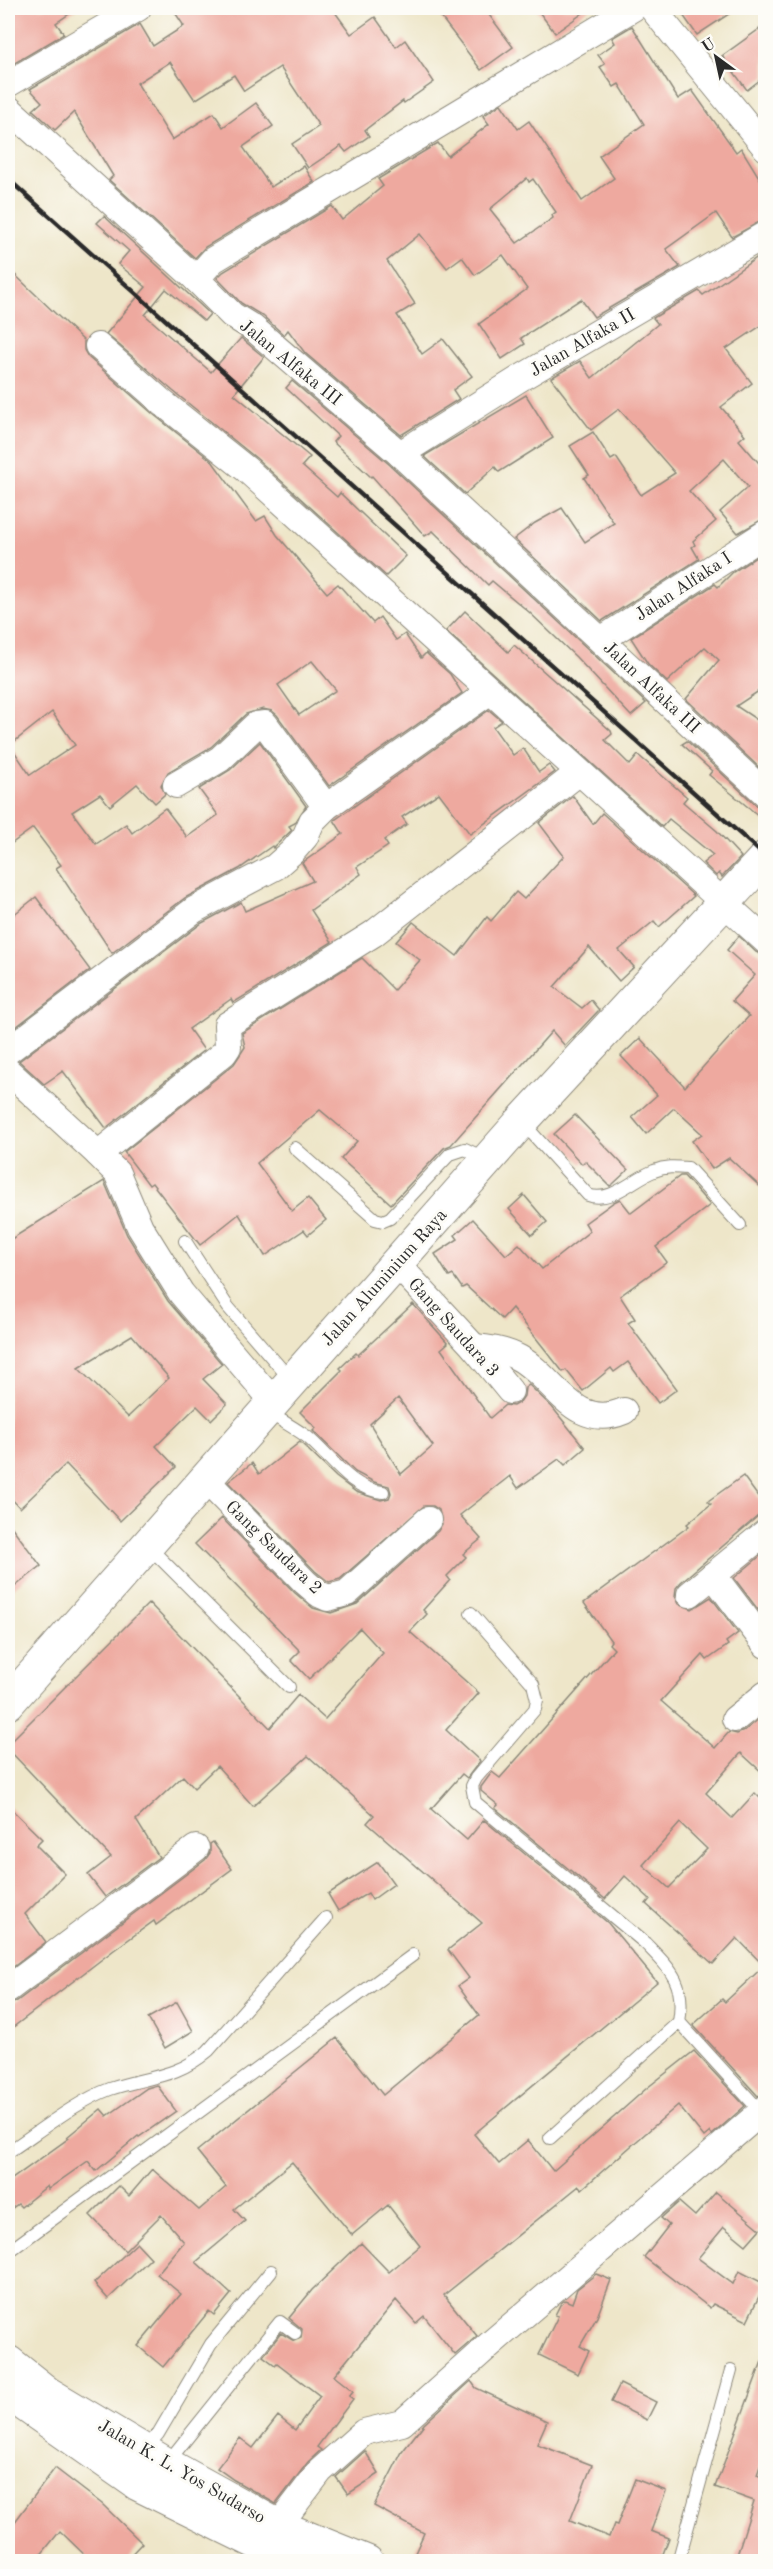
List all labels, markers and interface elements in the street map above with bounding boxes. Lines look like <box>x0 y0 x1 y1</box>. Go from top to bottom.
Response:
north arrow <box>686 27 746 87</box>
text: U <box>699 36 719 56</box>
street label: Jalan Alfaka II <box>527 306 638 380</box>
street label: Jalan Alfaka III <box>236 316 345 409</box>
street label: Jalan Alfaka I <box>632 549 735 625</box>
street label: Jalan Alfaka III <box>599 638 703 737</box>
street label: Jalan Aluminium Raya <box>319 1206 451 1350</box>
street label: Gang Saudara 3 <box>404 1275 502 1381</box>
street label: Gang Saudara 2 <box>222 1497 325 1598</box>
street label: Jalan K. L. Yos Sudarso <box>95 2417 268 2527</box>

